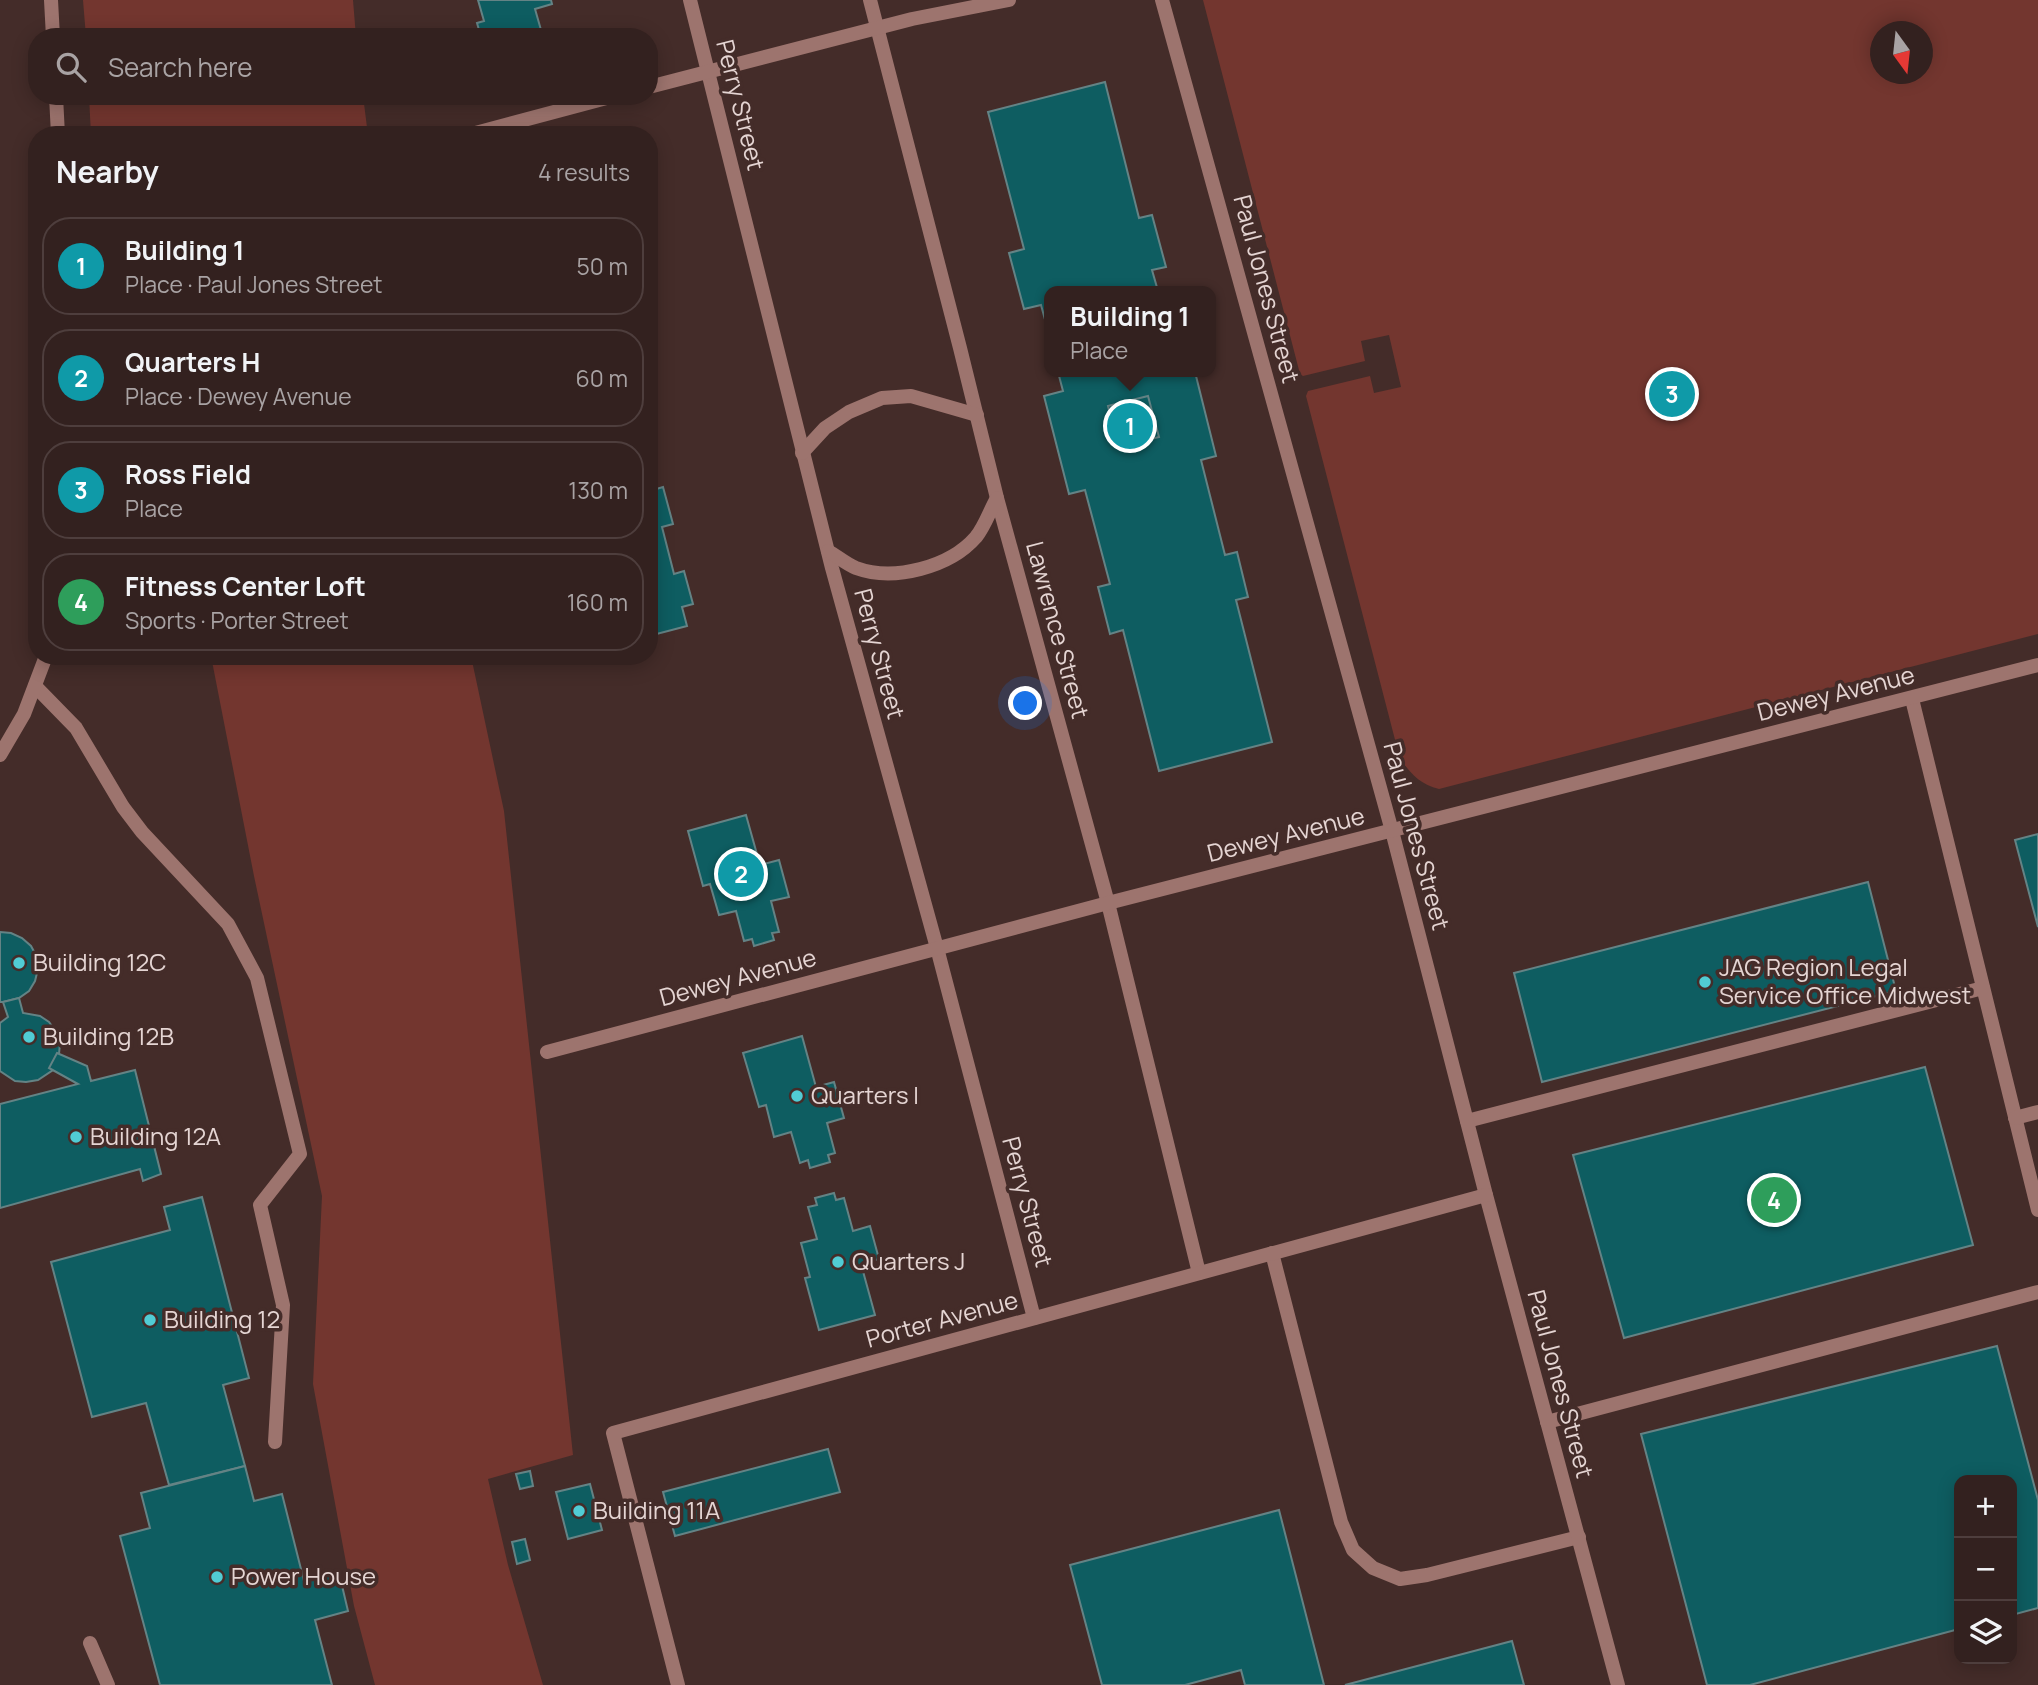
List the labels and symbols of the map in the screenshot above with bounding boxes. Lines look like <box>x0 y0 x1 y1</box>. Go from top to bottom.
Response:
north arrow <box>1870 21 1933 84</box>
street label: Perry Street <box>709 36 774 173</box>
street label: Paul Jones Street <box>1226 191 1308 386</box>
pin: 3 <box>1649 368 1695 420</box>
pin: 1 <box>1107 400 1153 452</box>
street label: Lawrence Street <box>1019 537 1098 722</box>
street label: Perry Street <box>847 585 914 722</box>
street label: Dewey Avenue <box>1754 657 1918 728</box>
your location <box>1008 686 1042 720</box>
street label: Paul Jones Street <box>1376 738 1458 933</box>
street label: Dewey Avenue <box>1204 798 1368 869</box>
pin: 2 <box>718 848 764 900</box>
street label: Dewey Avenue <box>656 940 820 1013</box>
place label: Building 12C <box>33 945 166 978</box>
place label: JAG Region Legal Service Office Midwest <box>1719 950 1971 1011</box>
marker: Building 12C <box>11 955 27 971</box>
marker: JAG Region Legal Service Office Midwest <box>1697 974 1713 990</box>
place label: Building 12B <box>43 1019 174 1052</box>
marker: Building 12B <box>21 1029 37 1045</box>
place label: Quarters I <box>811 1078 919 1111</box>
marker: Quarters I <box>789 1088 805 1104</box>
place label: Building 12A <box>90 1119 221 1152</box>
marker: Building 12A <box>68 1129 84 1145</box>
street label: Perry Street <box>995 1133 1062 1270</box>
pin: 4 <box>1751 1174 1797 1226</box>
place label: Quarters J <box>852 1244 965 1277</box>
marker: Quarters J <box>830 1254 846 1270</box>
street label: Porter Avenue <box>862 1282 1021 1355</box>
street label: Paul Jones Street <box>1520 1286 1602 1481</box>
place label: Building 12 <box>164 1302 280 1335</box>
marker: Building 12 <box>142 1312 158 1328</box>
place label: Building 11A <box>593 1493 720 1526</box>
marker: Building 11A <box>571 1503 587 1519</box>
place label: Power House <box>231 1559 376 1592</box>
marker: Power House <box>209 1569 225 1585</box>

